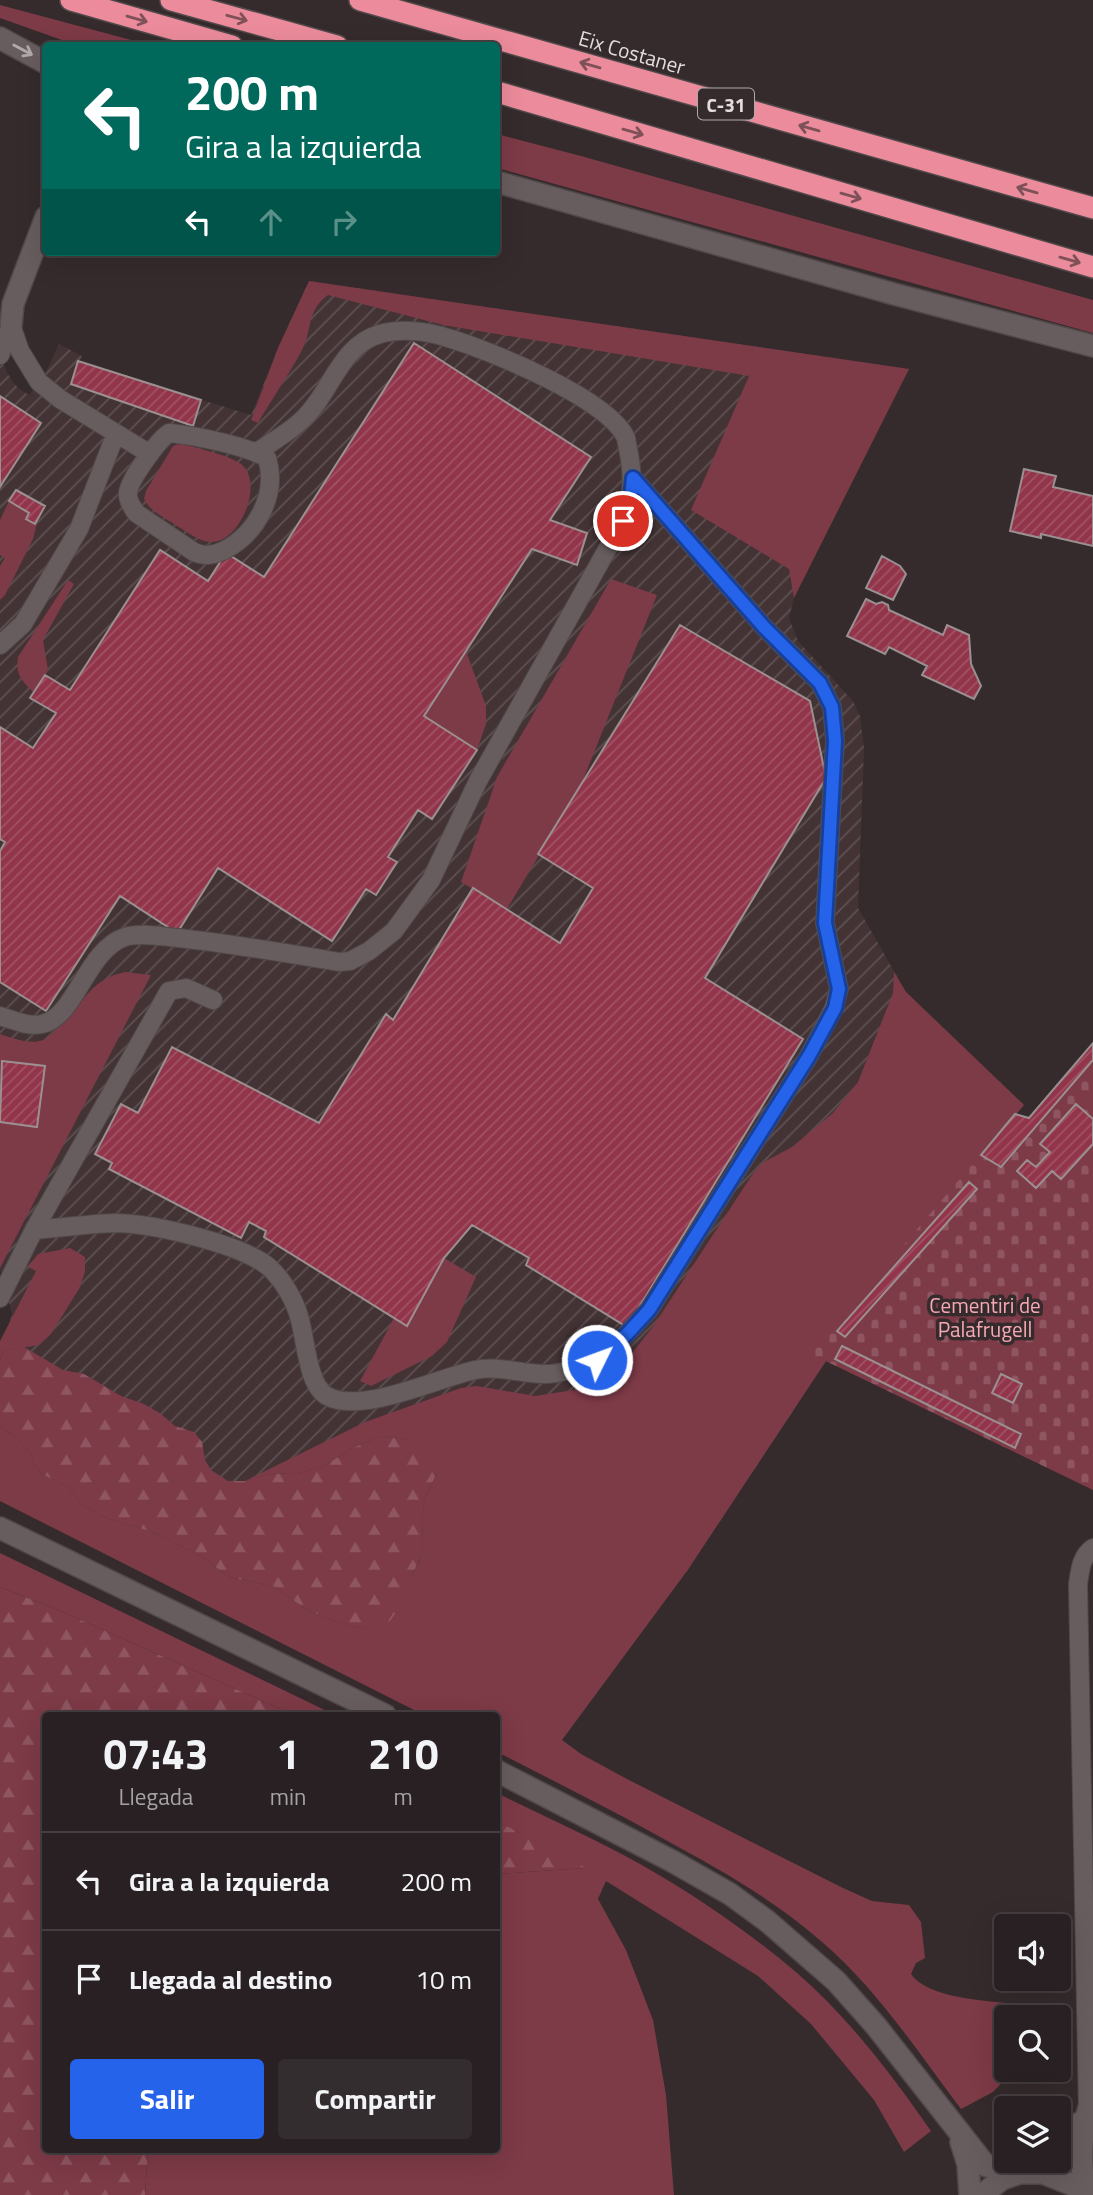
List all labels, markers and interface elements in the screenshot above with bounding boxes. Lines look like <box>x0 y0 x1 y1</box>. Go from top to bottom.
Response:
one-way arrow <box>225 12 248 25</box>
one-way arrow <box>126 13 148 26</box>
street label: Eix Costaner <box>575 22 689 82</box>
one-way arrow <box>12 44 33 58</box>
text: 200 m <box>185 54 319 129</box>
one-way arrow <box>579 58 601 71</box>
icon: left <box>70 70 161 161</box>
road number: C-31 <box>698 88 754 120</box>
one-way arrow <box>798 120 820 133</box>
text: Gira a la izquierda <box>185 122 421 170</box>
one-way arrow <box>622 127 644 140</box>
one-way arrow <box>1017 182 1039 195</box>
one-way arrow <box>840 191 862 204</box>
icon: left <box>179 203 217 241</box>
icon: ahead <box>252 203 290 241</box>
icon: right <box>325 203 363 241</box>
one-way arrow <box>1058 255 1080 268</box>
pin <box>593 491 653 551</box>
icon: arrive <box>604 502 642 540</box>
park label: Cementiri de Palafrugell <box>929 1289 1041 1345</box>
position arrow <box>560 1323 634 1397</box>
text: 07:43 <box>103 1721 208 1785</box>
text: 1 <box>276 1721 300 1785</box>
text: 210 <box>368 1721 438 1785</box>
text: Llegada <box>118 1779 193 1814</box>
text: min <box>270 1779 306 1814</box>
text: m <box>394 1779 413 1814</box>
icon: left <box>70 1862 108 1900</box>
text: Gira a la izquierda <box>129 1862 330 1901</box>
text: 200 m <box>401 1862 472 1901</box>
map controls <box>994 1914 1071 2173</box>
button: sound <box>994 1914 1071 1991</box>
icon: arrive <box>70 1960 108 1998</box>
text: Llegada al destino <box>129 1960 332 1999</box>
text: 10 m <box>415 1960 472 1999</box>
button: search <box>994 2005 1071 2082</box>
button: Salir <box>70 2059 264 2139</box>
button: Compartir <box>278 2059 472 2139</box>
button: layers <box>994 2096 1071 2173</box>

